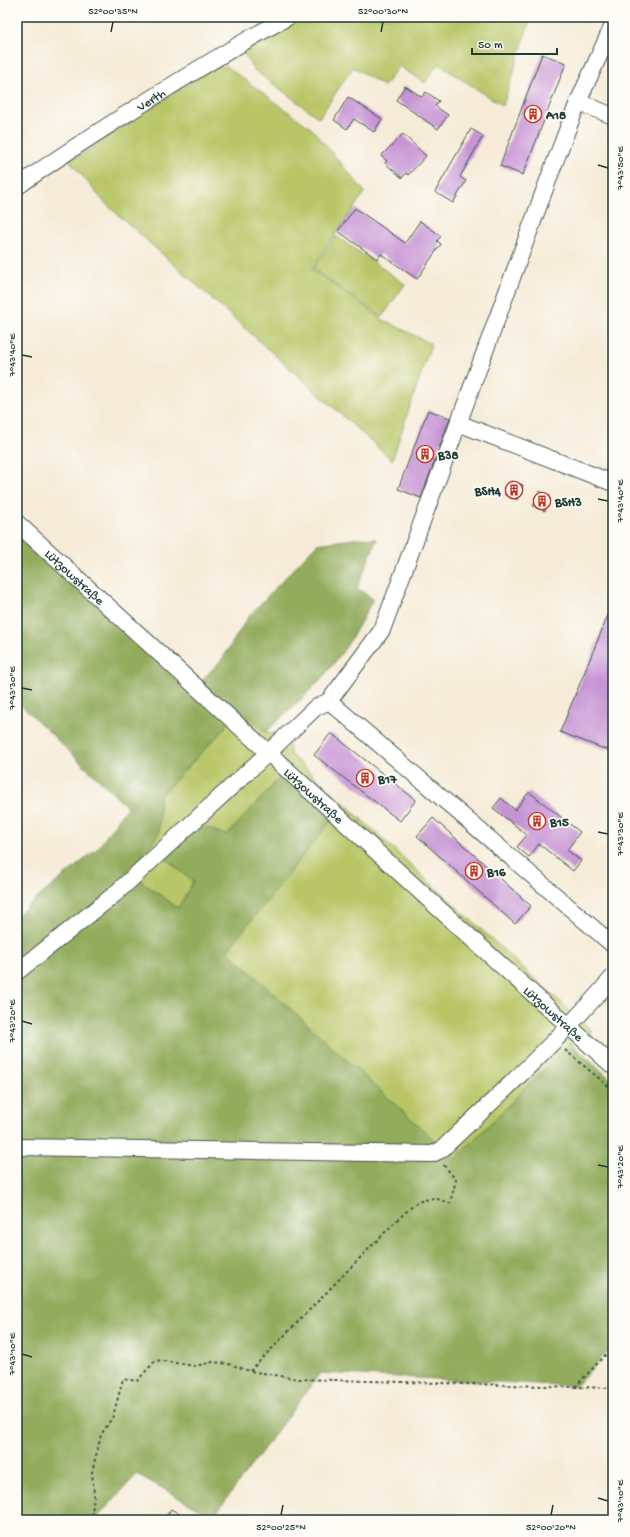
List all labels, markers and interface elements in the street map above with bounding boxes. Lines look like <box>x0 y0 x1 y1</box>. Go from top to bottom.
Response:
text: 52°00'35"N <box>88 6 138 18</box>
text: 52°00'30"N <box>358 6 409 18</box>
scale bar <box>472 30 557 56</box>
text: 50 m <box>478 39 503 53</box>
street label: Verth <box>134 86 169 116</box>
building icon: A18 <box>523 104 543 124</box>
place label: A18 <box>545 109 566 124</box>
text: 7°43'50"E <box>615 145 627 191</box>
text: 7°43'40"E <box>7 333 19 377</box>
building icon: B38 <box>415 444 435 464</box>
place label: B38 <box>437 449 459 464</box>
text: 7°43'40"E <box>615 479 627 523</box>
building icon: BSH4 <box>504 480 524 500</box>
place label: BSH4 <box>474 485 502 500</box>
building icon: BSH3 <box>532 491 552 511</box>
place label: BSH3 <box>554 496 582 511</box>
street label: Lützowstraße <box>41 547 107 609</box>
text: 7°43'30"E <box>7 666 19 711</box>
street label: Lützowstraße <box>280 766 346 828</box>
building icon: B17 <box>355 768 375 788</box>
place label: B17 <box>377 773 398 788</box>
building icon: B15 <box>527 811 547 831</box>
text: 7°43'30"E <box>615 812 627 857</box>
place label: B15 <box>549 816 569 831</box>
building icon: B16 <box>464 861 484 881</box>
place label: B16 <box>486 866 506 881</box>
street label: Lützowstraße <box>519 984 586 1046</box>
text: 7°43'20"E <box>7 999 19 1044</box>
text: 7°43'20"E <box>615 1145 627 1190</box>
text: 7°43'10"E <box>7 1332 19 1376</box>
text: 7°43'10"E <box>615 1479 627 1523</box>
text: 52°00'25"N <box>256 1522 306 1534</box>
text: 52°00'20"N <box>526 1522 576 1534</box>

